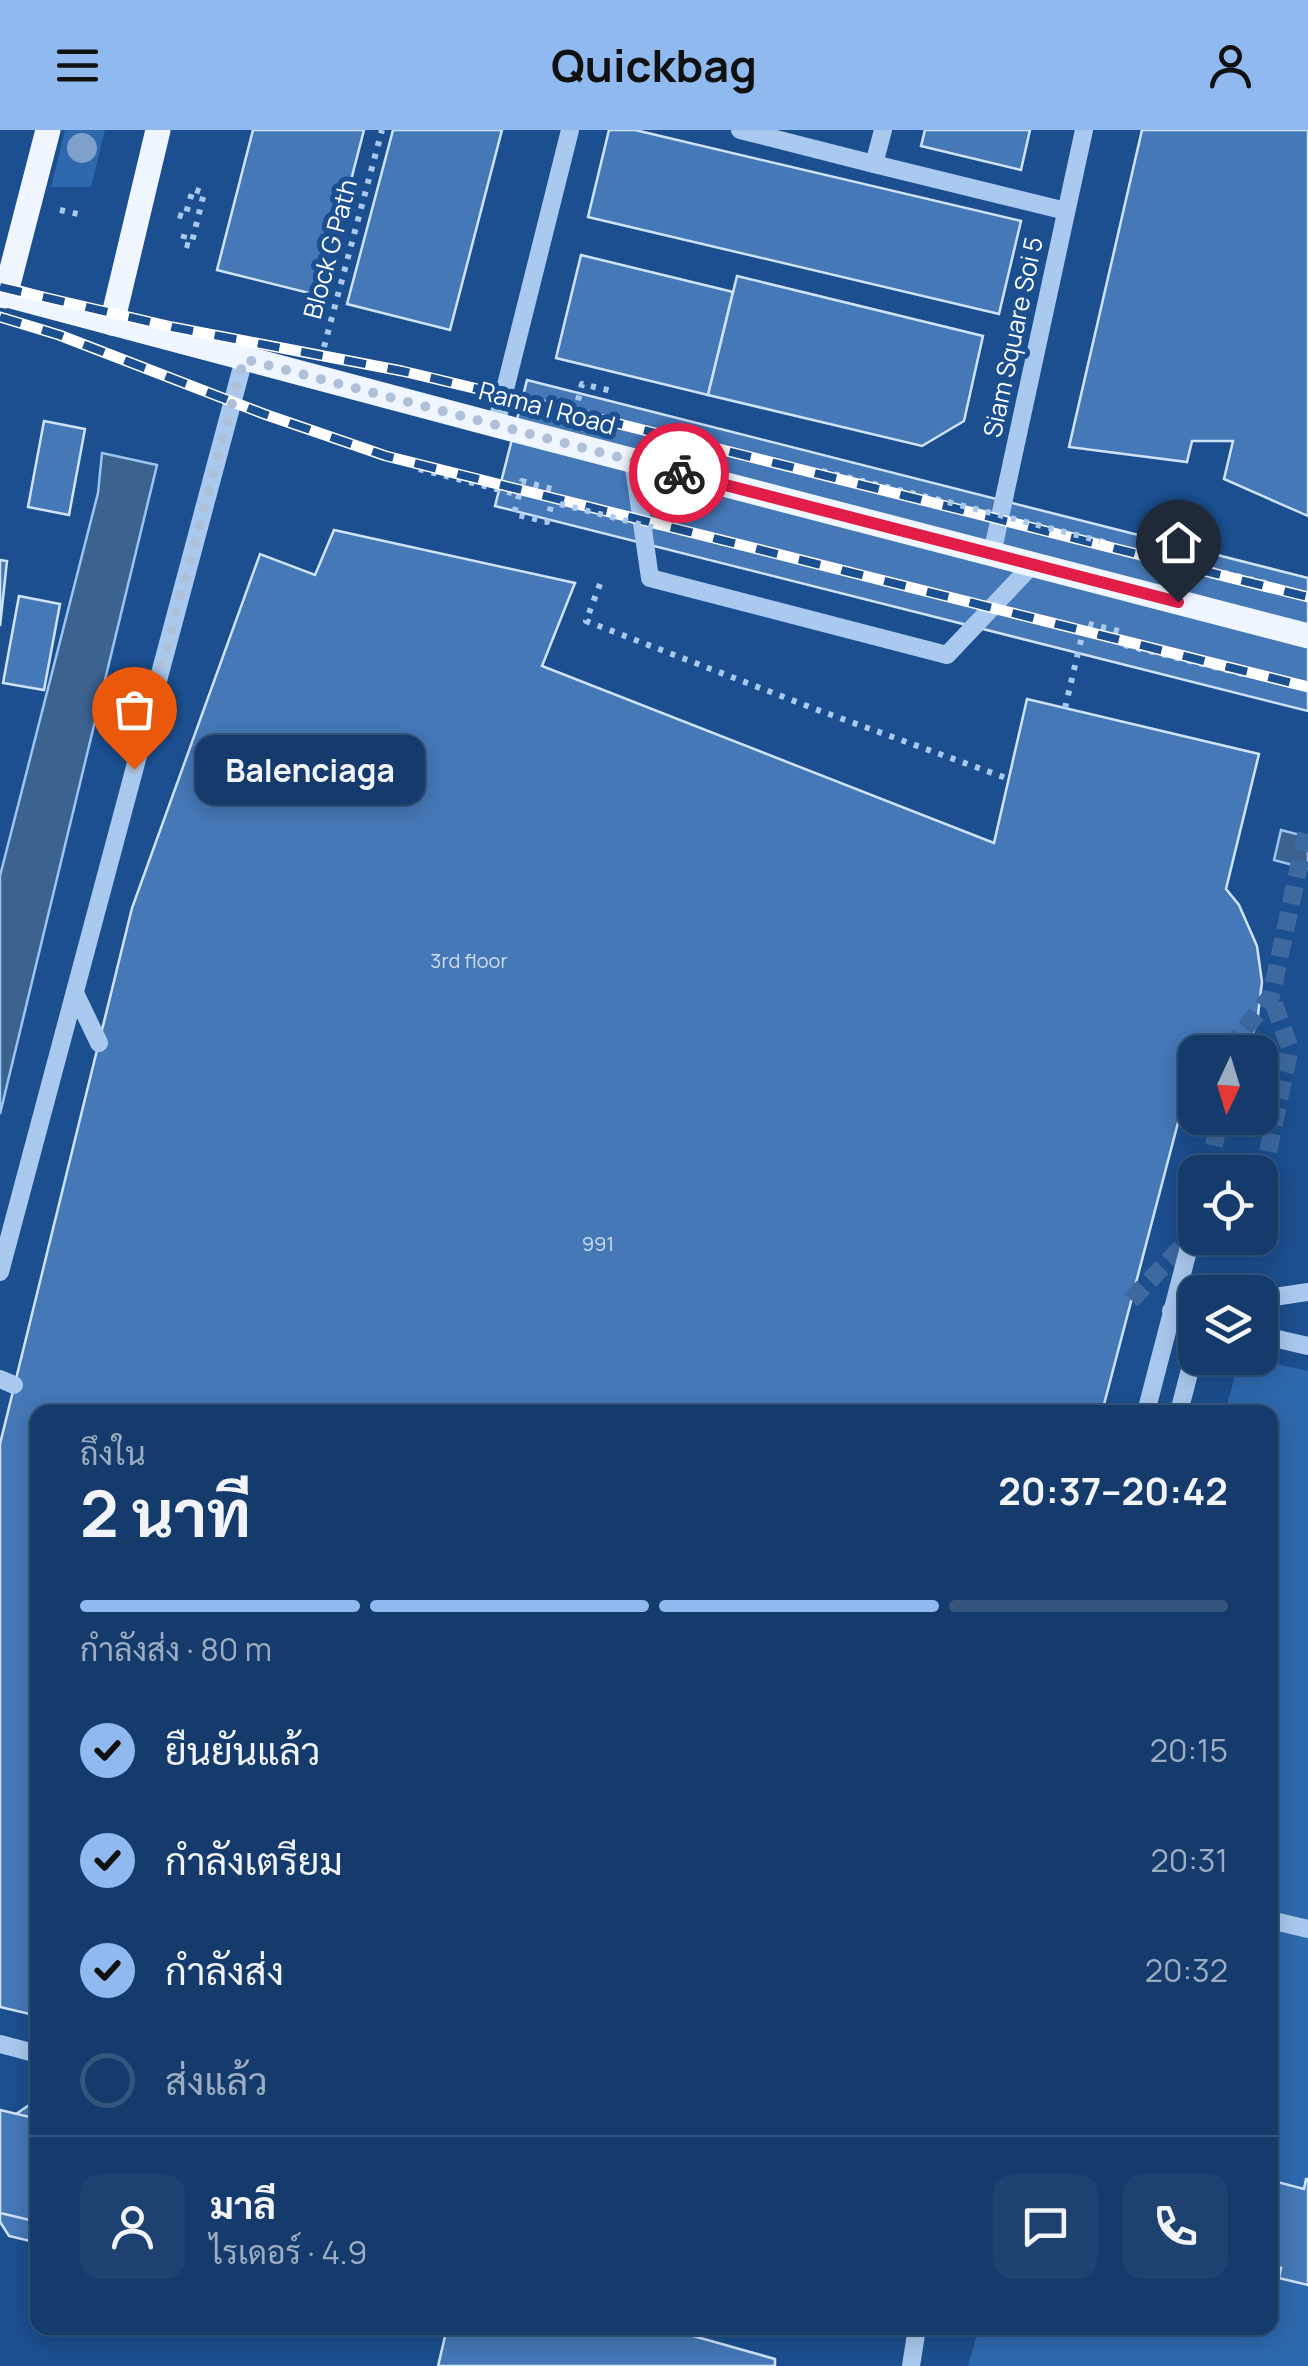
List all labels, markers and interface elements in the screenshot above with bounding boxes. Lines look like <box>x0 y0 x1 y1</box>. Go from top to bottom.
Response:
text: Quickbag <box>551 34 757 96</box>
icon: menu <box>50 38 105 93</box>
icon: person <box>1203 38 1258 93</box>
street label: Block G Path <box>294 175 365 323</box>
street label: Siam Square Soi 5 <box>974 233 1051 440</box>
street label: Rama I Road <box>475 373 619 443</box>
courier <box>629 423 729 523</box>
icon: bike <box>652 446 707 501</box>
pin <box>1136 500 1221 603</box>
icon: home <box>1151 515 1206 570</box>
pin <box>92 667 177 770</box>
icon: bag <box>107 682 162 737</box>
callout: Balenciaga <box>194 734 424 804</box>
text: Balenciaga <box>225 748 395 792</box>
house number: 3rd floor <box>430 947 508 974</box>
north arrow <box>1178 1035 1278 1135</box>
map controls <box>1178 1035 1278 1375</box>
button: locate <box>1178 1155 1278 1255</box>
house number: 991 <box>582 1230 614 1257</box>
button: layers <box>1178 1275 1278 1375</box>
text: ถึงใน <box>80 1431 146 1475</box>
text: 20:37–20:42 <box>998 1464 1228 1516</box>
text: 2 นาที <box>80 1468 251 1557</box>
text: กำลังส่ง · 80 m <box>80 1627 272 1671</box>
icon: check <box>80 1723 135 1778</box>
text: ยืนยันแล้ว <box>165 1724 320 1776</box>
text: 20:15 <box>1150 1728 1228 1772</box>
icon: check <box>80 1833 135 1888</box>
text: กำลังเตรียม <box>165 1834 343 1886</box>
text: 20:31 <box>1150 1838 1228 1882</box>
icon: check <box>80 1943 135 1998</box>
text: กำลังส่ง <box>165 1944 284 1996</box>
text: 20:32 <box>1145 1948 1228 1992</box>
text: ส่งแล้ว <box>165 2054 268 2106</box>
button: person <box>80 2174 185 2279</box>
button: chat <box>993 2174 1098 2279</box>
button: phone <box>1123 2174 1228 2279</box>
text: มาลี <box>210 2178 276 2230</box>
text: ไรเดอร์ · 4.9 <box>210 2230 367 2274</box>

